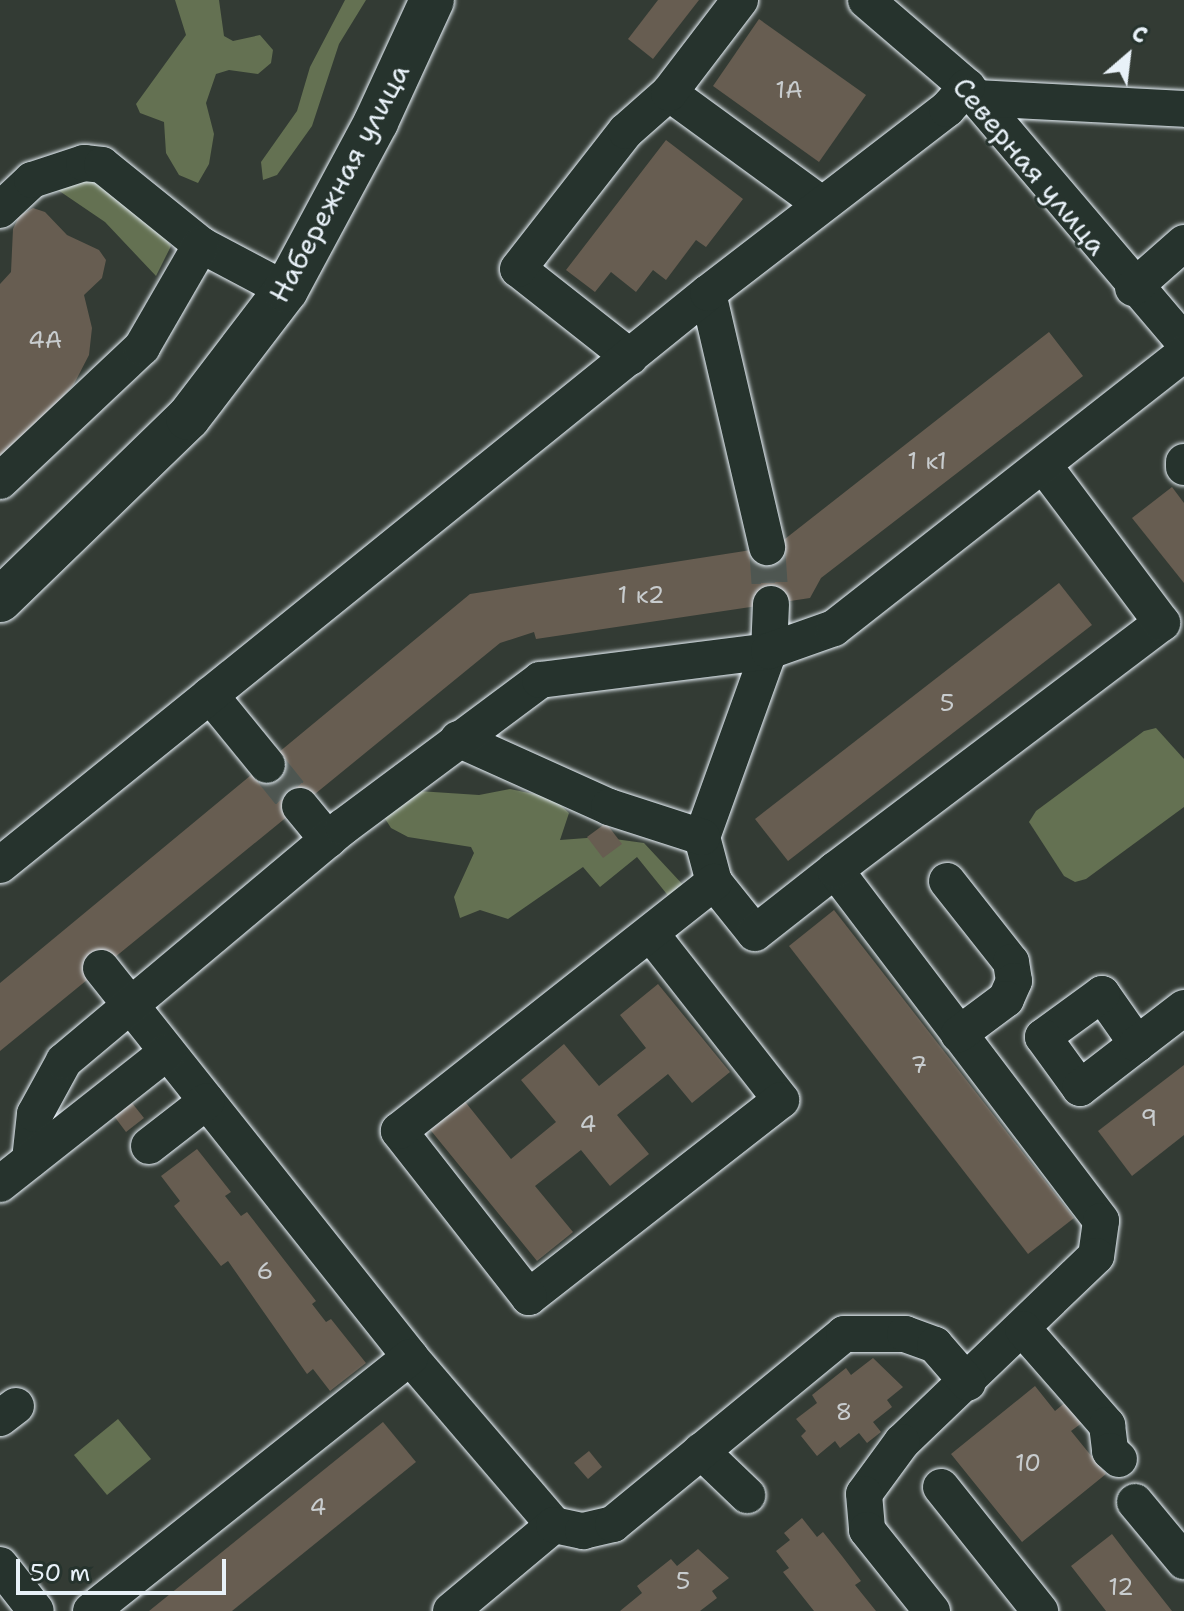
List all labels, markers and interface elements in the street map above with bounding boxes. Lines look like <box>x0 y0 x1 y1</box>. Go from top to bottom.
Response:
north arrow <box>1088 16 1168 96</box>
text: С <box>1127 18 1152 50</box>
street label: Набережная улица <box>262 58 416 308</box>
street label: Северная улица <box>946 70 1114 262</box>
house number: 1А <box>775 77 803 105</box>
house number: 4А <box>28 327 62 355</box>
house number: 1 к1 <box>907 448 947 476</box>
house number: 1 к2 <box>617 582 665 610</box>
house number: 5 <box>940 690 954 718</box>
house number: 7 <box>911 1052 927 1080</box>
house number: 9 <box>1141 1105 1157 1133</box>
house number: 4 <box>580 1111 596 1139</box>
house number: 6 <box>257 1258 273 1286</box>
house number: 8 <box>836 1399 852 1427</box>
house number: 10 <box>1015 1450 1041 1478</box>
house number: 4 <box>310 1494 326 1522</box>
scale bar <box>20 1543 230 1593</box>
text: 50 m <box>30 1557 90 1589</box>
house number: 5 <box>676 1568 690 1596</box>
house number: 12 <box>1108 1574 1134 1602</box>

